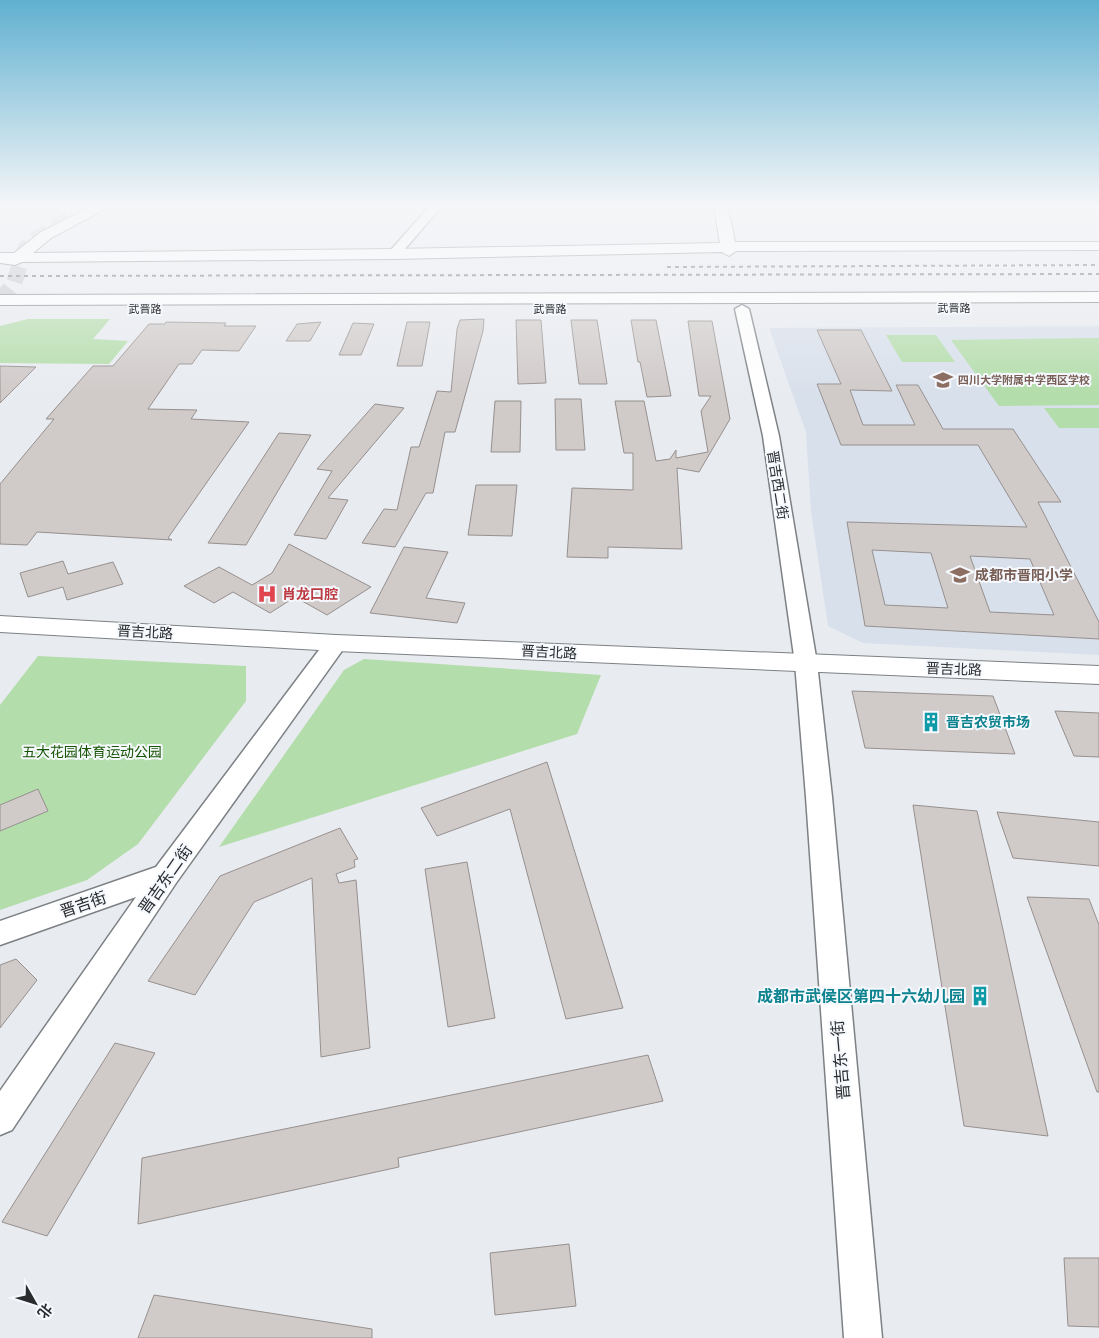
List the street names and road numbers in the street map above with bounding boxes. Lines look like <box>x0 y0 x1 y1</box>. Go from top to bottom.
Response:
street label: 武晋路 <box>938 302 971 315</box>
street label: 武晋路 <box>129 303 162 316</box>
street label: 武晋路 <box>534 303 567 316</box>
street label: 晋吉西二街 <box>764 449 791 521</box>
street label: 晋吉北路 <box>117 623 173 642</box>
street label: 晋吉北路 <box>521 643 577 662</box>
street label: 晋吉北路 <box>926 660 982 679</box>
street label: 晋吉东二街 <box>135 841 196 918</box>
street label: 晋吉街 <box>57 888 109 921</box>
street label: 晋吉东一街 <box>828 1019 853 1101</box>

